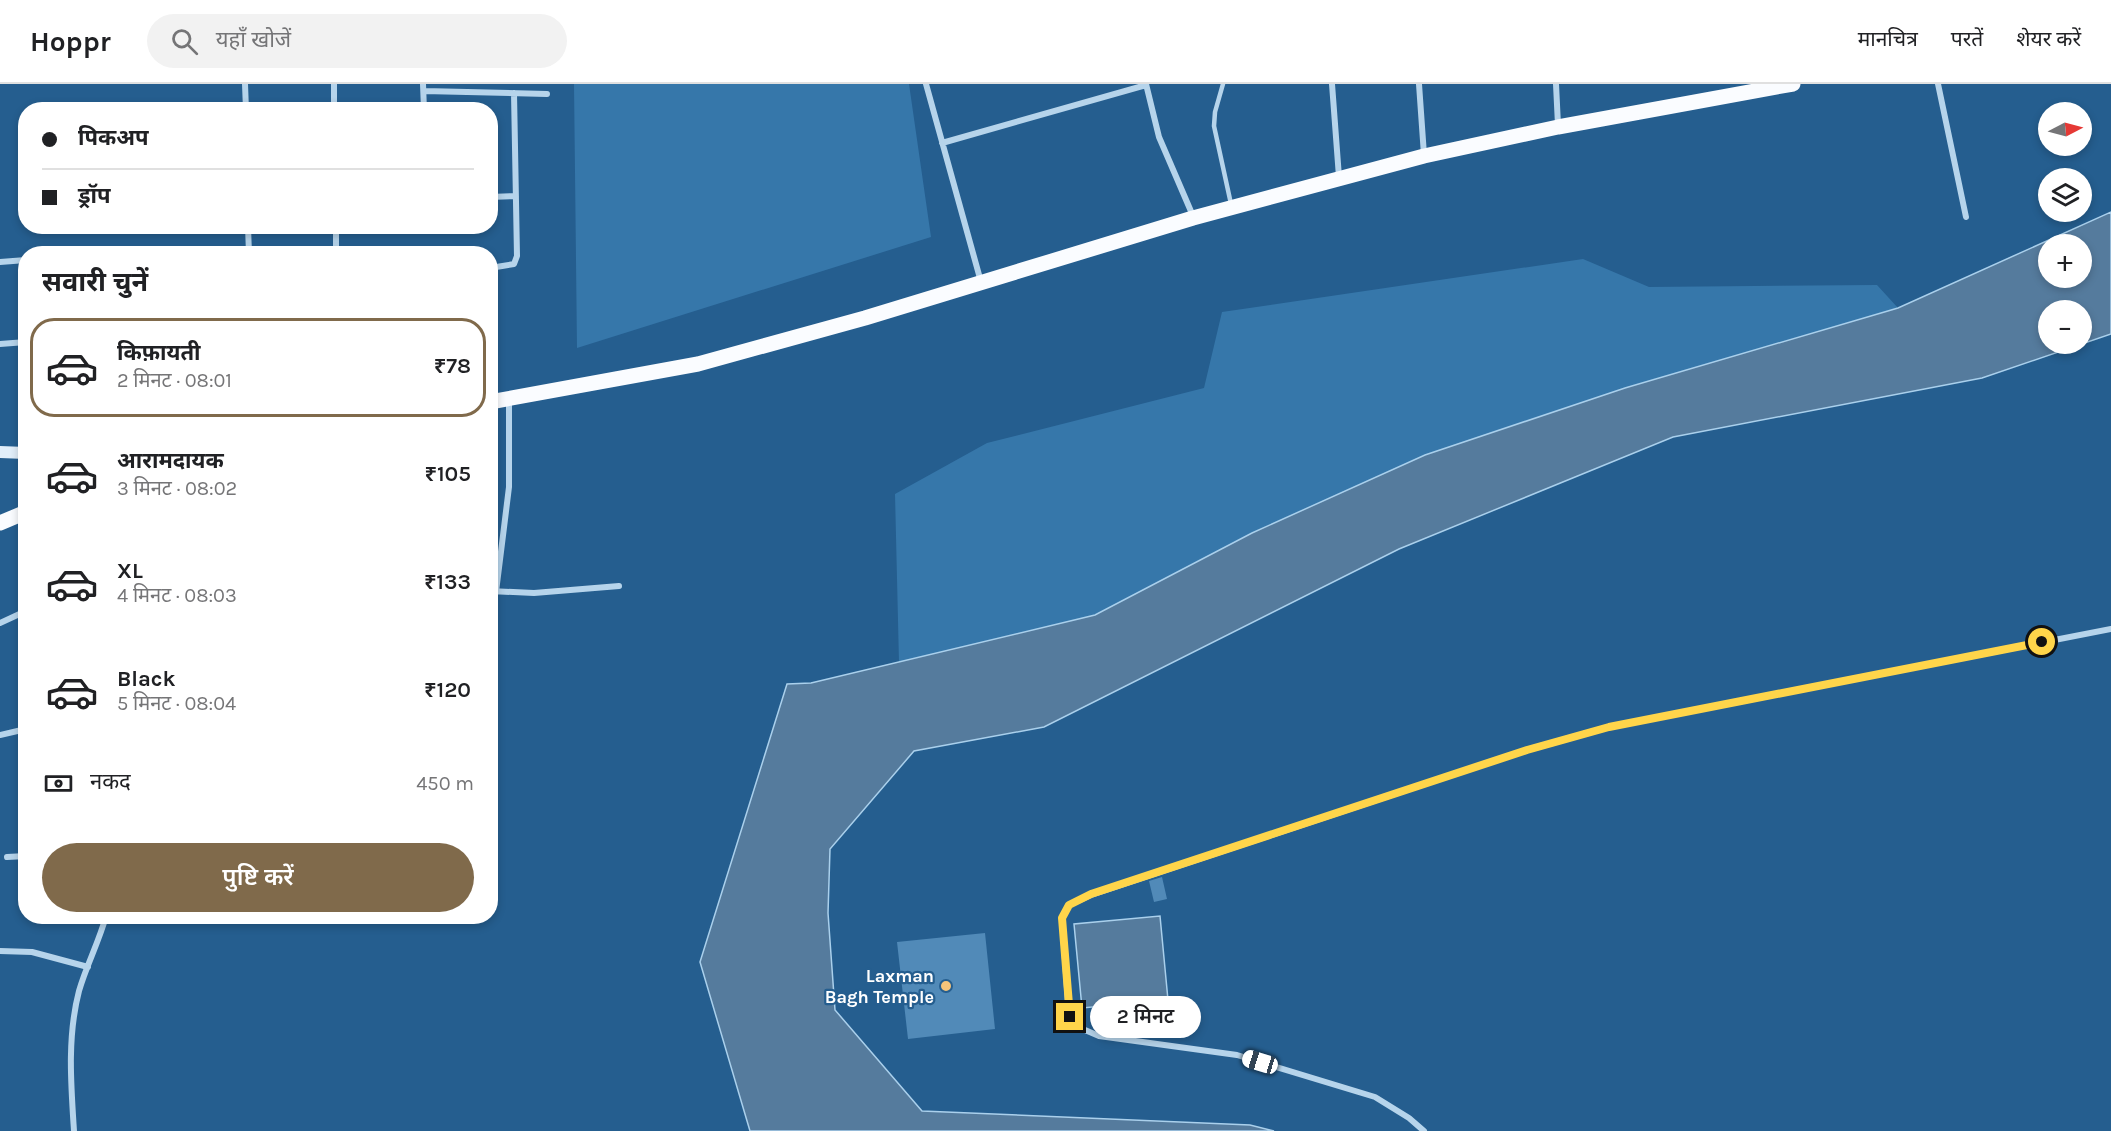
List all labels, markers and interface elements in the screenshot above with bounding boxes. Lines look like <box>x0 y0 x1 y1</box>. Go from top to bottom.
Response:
search box <box>147 14 567 68</box>
text: Hoppr <box>30 25 111 58</box>
icon: search <box>168 25 201 58</box>
text: यहाँ खोजें <box>216 27 291 53</box>
text: मानचित्र <box>1858 27 1918 51</box>
text: परतें <box>1951 27 1983 51</box>
text: शेयर करें <box>2016 27 2081 51</box>
north arrow <box>2038 102 2092 156</box>
map controls <box>2038 102 2092 354</box>
text: पिकअप <box>78 125 149 151</box>
button: layers <box>2038 168 2092 222</box>
text: ड्रॉप <box>78 183 111 209</box>
button: + <box>2038 234 2092 288</box>
text: सवारी चुनें <box>42 266 148 298</box>
button: − <box>2038 300 2092 354</box>
text: किफ़ायती <box>117 340 201 366</box>
icon: car <box>45 341 99 395</box>
text: ₹78 <box>434 353 471 379</box>
text: 2 मिनट · 08:01 <box>117 369 232 392</box>
text: आरामदायक <box>117 448 224 474</box>
icon: car <box>45 449 99 503</box>
text: ₹105 <box>425 461 471 487</box>
text: 3 मिनट · 08:02 <box>117 477 237 500</box>
icon: car <box>45 557 99 611</box>
text: XL <box>117 558 143 584</box>
text: ₹133 <box>424 569 471 595</box>
text: 4 मिनट · 08:03 <box>117 584 237 607</box>
route start <box>2028 628 2055 655</box>
icon: car <box>45 665 99 719</box>
text: Black <box>117 666 176 692</box>
text: ₹120 <box>424 677 471 703</box>
text: 5 मिनट · 08:04 <box>117 692 236 715</box>
icon: cash <box>42 767 75 800</box>
text: नकद <box>90 769 131 795</box>
text: 450 m <box>416 772 474 795</box>
button: पुष्टि करें <box>42 843 474 912</box>
place label: Laxman Bagh Temple <box>825 965 934 1008</box>
marker: Laxman Bagh Temple <box>939 979 953 993</box>
callout: 2 मिनट <box>1091 996 1202 1038</box>
route end <box>1056 1003 1083 1030</box>
text: 2 मिनट <box>1117 1005 1174 1028</box>
car <box>1240 1048 1280 1076</box>

